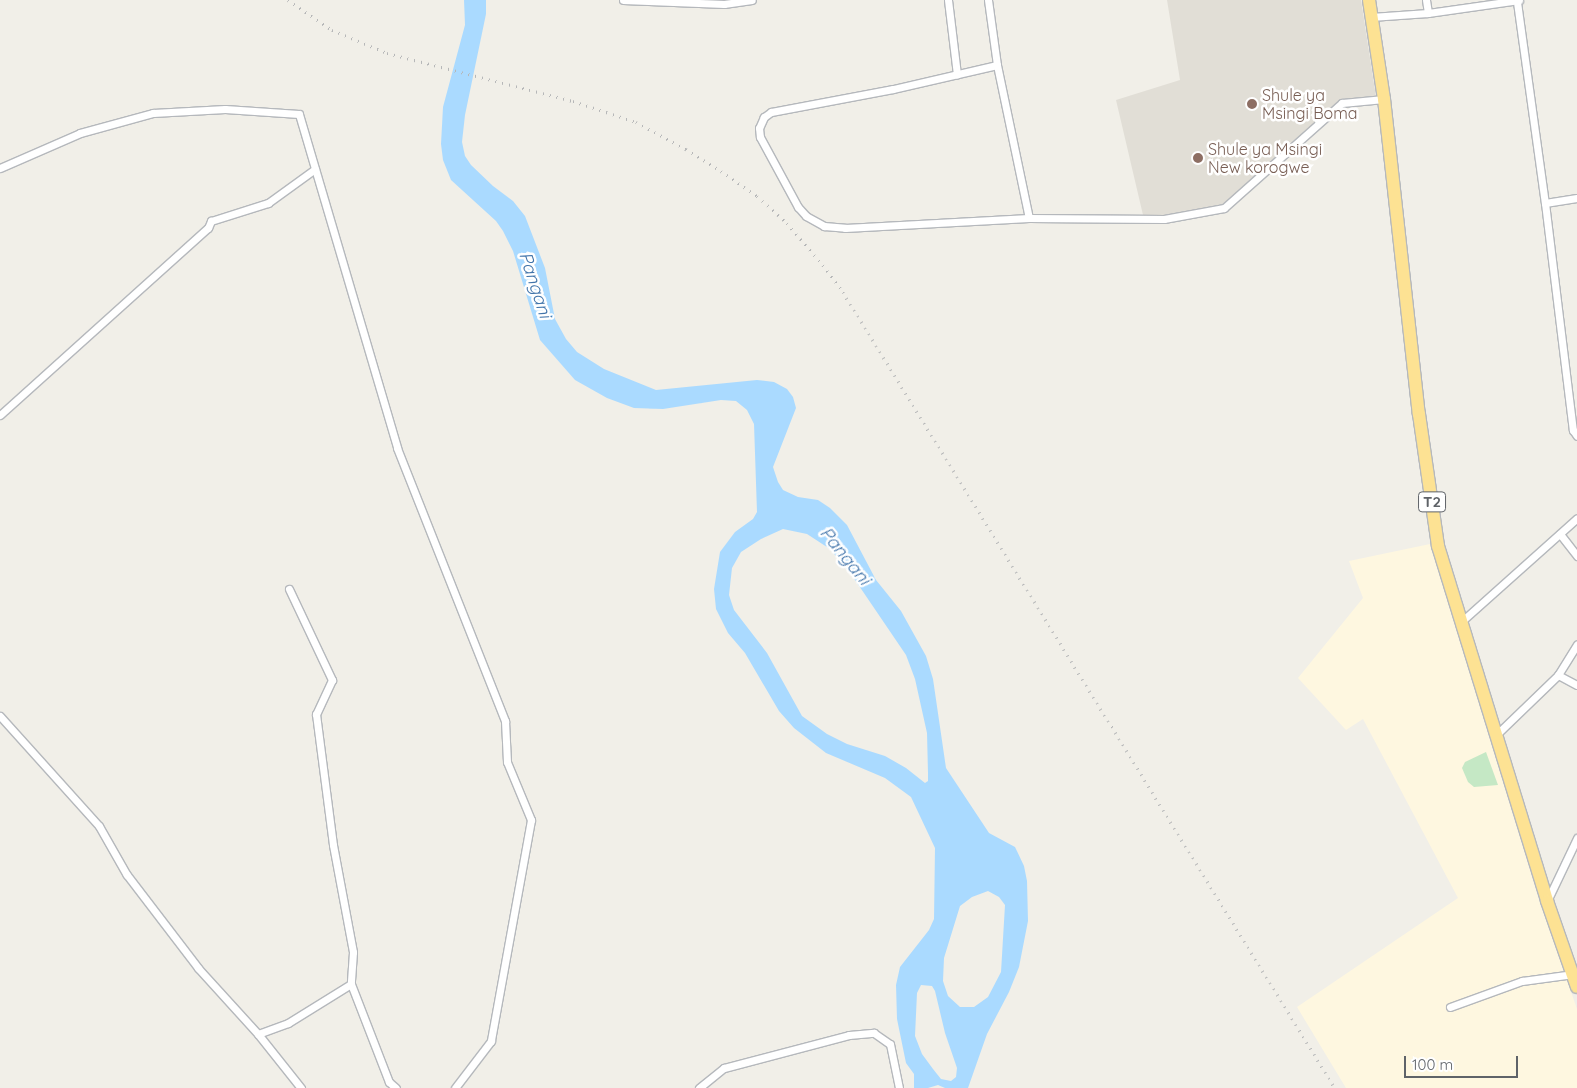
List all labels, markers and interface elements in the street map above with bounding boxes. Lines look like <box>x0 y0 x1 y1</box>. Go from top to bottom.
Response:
place label: Shule ya Msingi Boma <box>1262 85 1358 123</box>
marker: Shule ya Msingi Boma <box>1246 98 1258 110</box>
place label: Shule ya Msingi New korogwe <box>1208 139 1322 177</box>
marker: Shule ya Msingi New korogwe <box>1192 152 1204 164</box>
water label: Pangani <box>514 249 556 321</box>
road number: T2 <box>1417 490 1447 514</box>
water label: Pangani <box>815 523 875 589</box>
scale bar <box>1407 1046 1521 1078</box>
text: 100 m <box>1412 1055 1453 1074</box>

